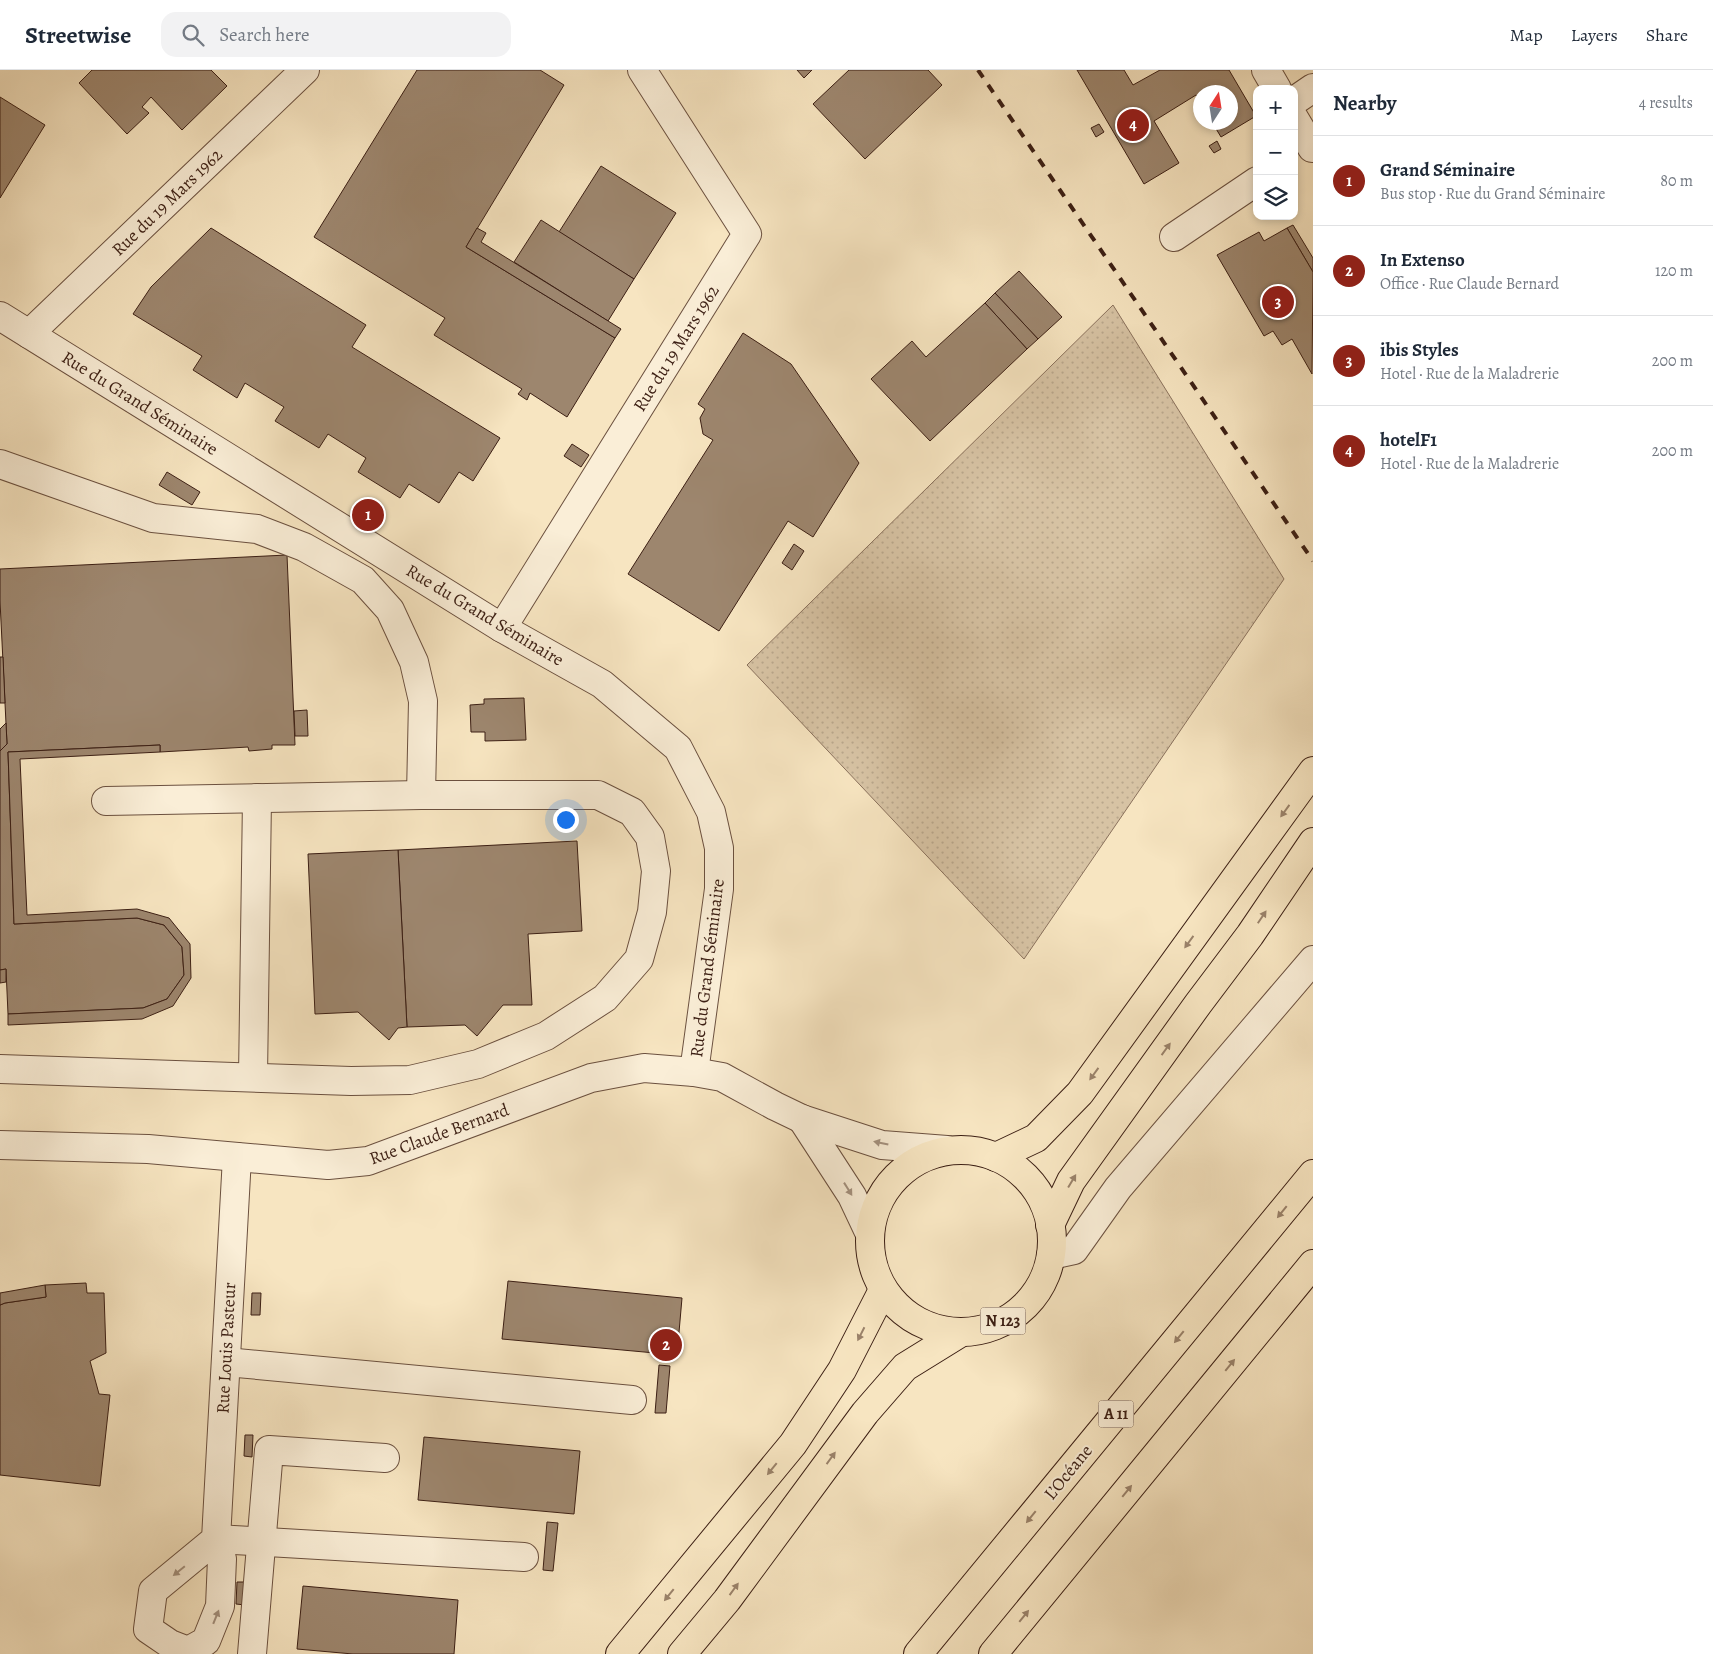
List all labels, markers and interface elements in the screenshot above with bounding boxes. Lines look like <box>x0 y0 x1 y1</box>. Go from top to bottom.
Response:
search box <box>161 12 511 57</box>
text: Streetwise <box>25 19 131 51</box>
icon: search <box>179 21 207 49</box>
text: Search here <box>219 22 310 48</box>
text: Map <box>1510 23 1543 47</box>
text: Layers <box>1571 23 1618 47</box>
text: Share <box>1646 23 1688 47</box>
north arrow <box>1193 85 1238 130</box>
map controls <box>1253 85 1298 220</box>
button: + <box>1253 85 1298 130</box>
text: Nearby <box>1333 89 1396 117</box>
text: 4 results <box>1639 92 1693 114</box>
pin: 4 <box>1117 106 1149 144</box>
button: − <box>1253 130 1298 175</box>
street label: Rue du 19 Mars 1962 <box>106 143 228 261</box>
text: Grand Séminaire <box>1380 157 1515 183</box>
text: 1 <box>1346 170 1352 192</box>
text: 80 m <box>1660 170 1693 192</box>
button: layers <box>1253 175 1298 220</box>
text: Bus stop · Rue du Grand Séminaire <box>1380 183 1605 205</box>
text: In Extenso <box>1380 247 1465 273</box>
text: 2 <box>1345 260 1353 282</box>
text: 120 m <box>1655 260 1693 282</box>
text: Office · Rue Claude Bernard <box>1380 273 1559 295</box>
street label: Rue du 19 Mars 1962 <box>627 280 725 416</box>
pin: 3 <box>1262 283 1294 321</box>
text: ibis Styles <box>1380 337 1459 363</box>
street label: Rue du Grand Séminaire <box>57 345 223 461</box>
text: 3 <box>1346 350 1352 372</box>
text: 200 m <box>1652 350 1693 372</box>
text: Hotel · Rue de la Maladrerie <box>1380 363 1559 385</box>
text: hotelF1 <box>1380 427 1437 453</box>
text: 4 <box>1345 440 1353 462</box>
text: 200 m <box>1652 440 1693 462</box>
text: Hotel · Rue de la Maladrerie <box>1380 453 1559 475</box>
pin: 1 <box>352 496 384 534</box>
street label: Rue du Grand Séminaire <box>402 558 568 672</box>
one-way arrow <box>1279 804 1290 817</box>
your location <box>553 807 579 833</box>
street label: Rue du Grand Séminaire <box>684 877 730 1059</box>
one-way arrow <box>1257 911 1267 924</box>
one-way arrow <box>1184 935 1194 949</box>
one-way arrow <box>1161 1042 1171 1056</box>
one-way arrow <box>1088 1067 1099 1080</box>
street label: Rue Claude Bernard <box>366 1097 513 1170</box>
one-way arrow <box>873 1139 888 1147</box>
one-way arrow <box>1068 1175 1077 1188</box>
one-way arrow <box>843 1183 852 1196</box>
one-way arrow <box>1276 1205 1288 1217</box>
street label: Rue Louis Pasteur <box>211 1282 241 1414</box>
road number: N 123 <box>980 1308 1026 1334</box>
pin: 2 <box>650 1326 682 1364</box>
one-way arrow <box>857 1327 865 1341</box>
one-way arrow <box>1173 1330 1184 1343</box>
one-way arrow <box>1224 1359 1235 1372</box>
road number: A 11 <box>1098 1400 1134 1428</box>
street label: L’Océane <box>1038 1439 1098 1505</box>
one-way arrow <box>826 1451 836 1465</box>
one-way arrow <box>766 1463 778 1475</box>
one-way arrow <box>1121 1484 1132 1497</box>
one-way arrow <box>1026 1510 1037 1523</box>
one-way arrow <box>172 1565 185 1576</box>
one-way arrow <box>729 1583 740 1596</box>
one-way arrow <box>663 1588 674 1601</box>
one-way arrow <box>212 1610 220 1625</box>
one-way arrow <box>1018 1610 1029 1623</box>

